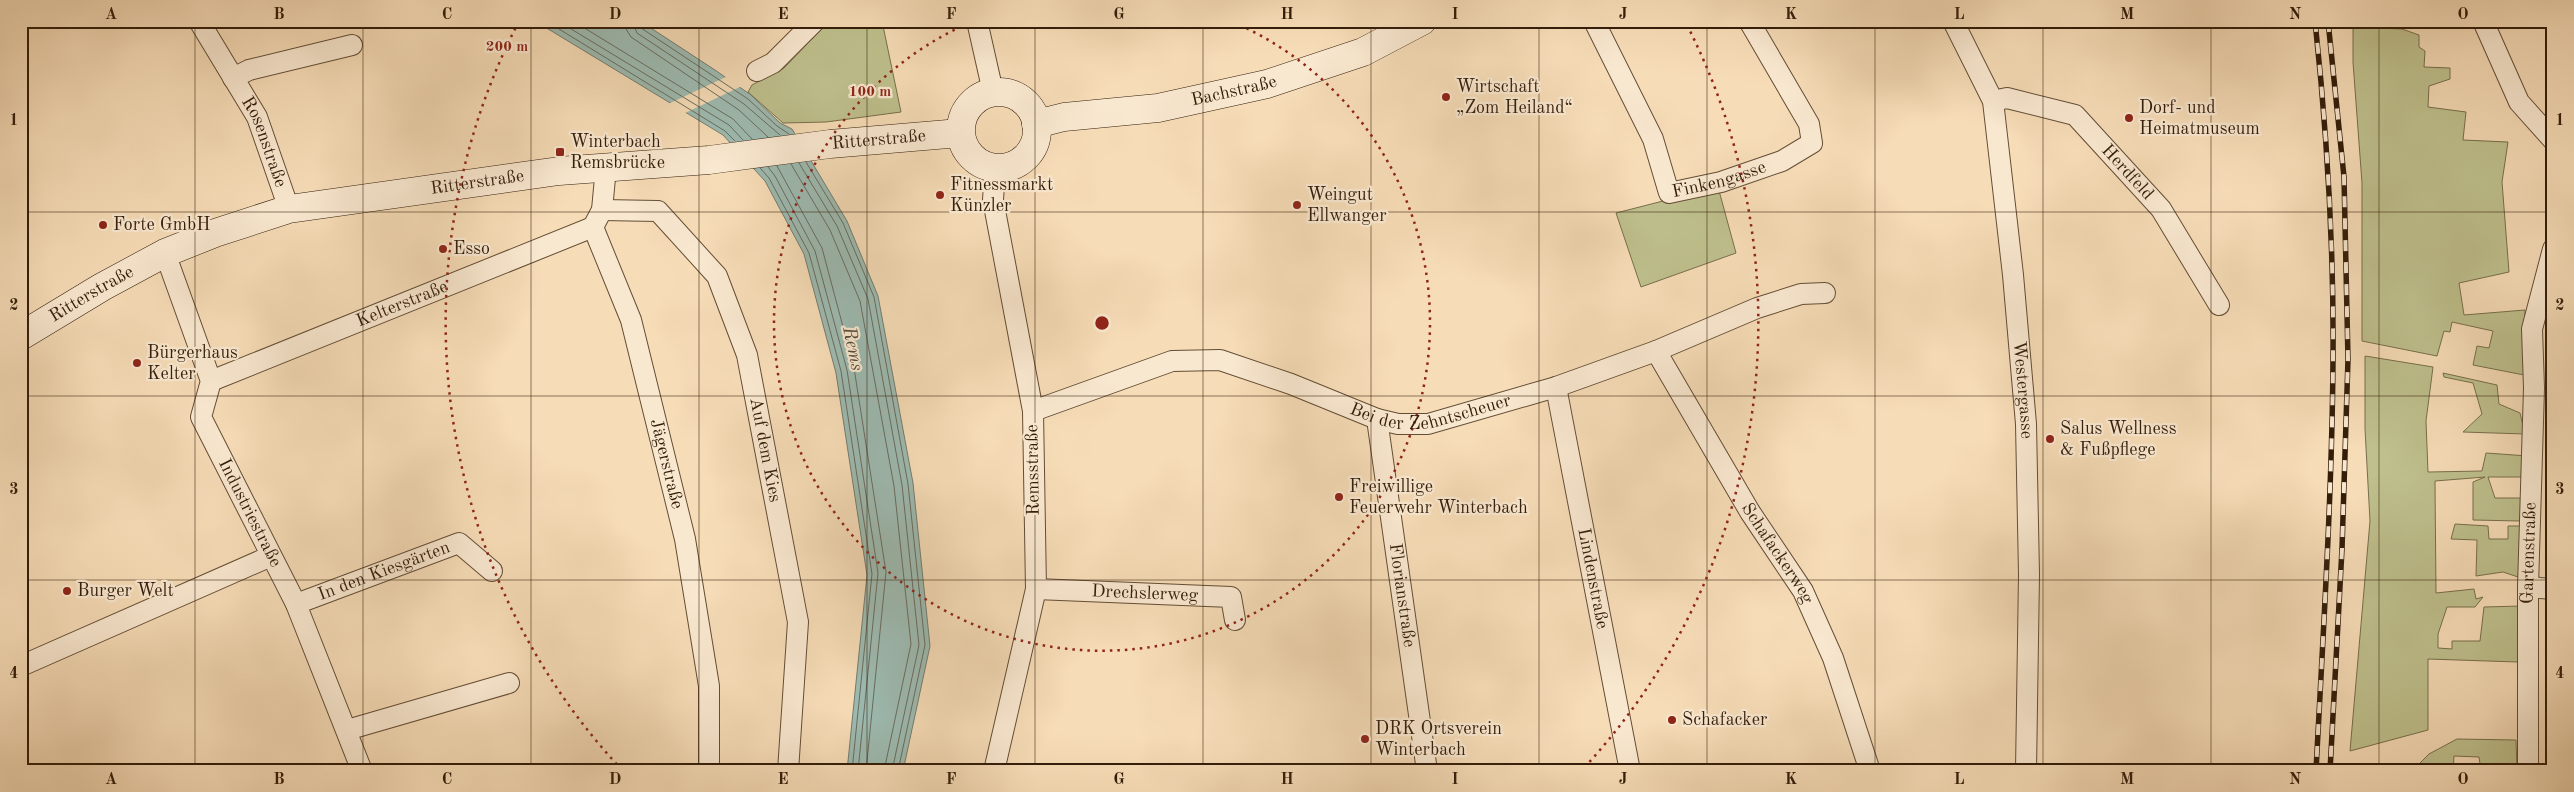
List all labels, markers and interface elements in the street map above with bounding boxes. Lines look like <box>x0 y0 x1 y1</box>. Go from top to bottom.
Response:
text: A <box>105 7 117 23</box>
text: B <box>273 7 285 23</box>
text: C <box>442 7 452 23</box>
text: D <box>609 7 621 23</box>
text: E <box>777 7 789 23</box>
text: F <box>946 7 957 23</box>
text: G <box>1113 7 1125 23</box>
text: H <box>1280 7 1294 23</box>
text: I <box>1451 7 1459 23</box>
text: J <box>1619 7 1628 23</box>
text: K <box>1785 7 1797 23</box>
text: L <box>1954 7 1965 23</box>
text: M <box>2120 7 2134 23</box>
text: N <box>2289 7 2302 23</box>
text: O <box>2457 7 2469 23</box>
text: 200 m <box>486 40 528 55</box>
street label: Bachstraße <box>1189 72 1279 109</box>
place label: Wirtschaft „Zom Heiland“ <box>1456 78 1573 117</box>
text: 100 m <box>849 85 891 100</box>
marker: Wirtschaft „Zom Heiland“ <box>1440 91 1452 103</box>
street label: Rosenstraße <box>238 93 290 190</box>
place label: Dorf- und Heimatmuseum <box>2139 99 2260 138</box>
marker: Dorf- und Heimatmuseum <box>2123 112 2135 124</box>
text: 1 <box>9 113 19 129</box>
text: 1 <box>2555 113 2565 129</box>
street label: Ritterstraße <box>831 127 927 153</box>
place label: Winterbach Remsbrücke <box>570 133 665 172</box>
street label: Herdfeld <box>2098 141 2157 203</box>
marker: Winterbach Remsbrücke <box>554 146 566 158</box>
street label: Finkengasse <box>1670 158 1768 201</box>
street label: Ritterstraße <box>429 167 525 198</box>
place label: Fitnessmarkt Künzler <box>950 176 1053 215</box>
place label: Weingut Ellwanger <box>1307 186 1387 225</box>
marker: Fitnessmarkt Künzler <box>934 189 946 201</box>
marker: Weingut Ellwanger <box>1291 199 1303 211</box>
place label: Forte GmbH <box>113 216 210 234</box>
marker: Forte GmbH <box>97 219 109 231</box>
place label: Esso <box>453 240 490 258</box>
marker: Esso <box>437 243 449 255</box>
street label: Ritterstraße <box>46 263 137 326</box>
street label: Kelterstraße <box>354 278 450 330</box>
text: 2 <box>9 298 19 314</box>
text: 2 <box>2555 298 2565 314</box>
centre of rings <box>1093 314 1111 332</box>
water label: Rems <box>838 324 866 373</box>
street label: Westergasse <box>2010 340 2035 439</box>
place label: Bürgerhaus Kelter <box>147 344 238 383</box>
marker: Bürgerhaus Kelter <box>131 357 143 369</box>
street label: Bei der Zehntscheuer <box>1347 391 1513 433</box>
street label: Auf dem Kies <box>746 396 784 504</box>
street label: Jägerstraße <box>647 417 686 511</box>
place label: Salus Wellness & Fußpflege <box>2060 420 2177 459</box>
street label: Remsstraße <box>1023 424 1043 516</box>
marker: Salus Wellness & Fußpflege <box>2044 433 2056 445</box>
street label: Industriestraße <box>215 456 285 570</box>
place label: Freiwillige Feuerwehr Winterbach <box>1349 478 1528 517</box>
text: 3 <box>9 482 19 498</box>
text: 3 <box>2555 482 2565 498</box>
marker: Freiwillige Feuerwehr Winterbach <box>1333 491 1345 503</box>
street label: Schafackerweg <box>1738 500 1817 607</box>
street label: Gartenstraße <box>2519 502 2540 604</box>
street label: Lindenstraße <box>1574 527 1611 630</box>
street label: In den Kiesgärten <box>316 538 453 604</box>
street label: Florianstraße <box>1386 542 1418 649</box>
place label: Burger Welt <box>77 582 174 600</box>
street label: Drechslerweg <box>1091 582 1199 605</box>
marker: Burger Welt <box>61 585 73 597</box>
text: 4 <box>9 666 19 682</box>
text: 4 <box>2555 666 2565 682</box>
place label: Schafacker <box>1682 711 1768 729</box>
marker: Schafacker <box>1666 714 1678 726</box>
place label: DRK Ortsverein Winterbach <box>1375 720 1502 759</box>
marker: DRK Ortsverein Winterbach <box>1359 733 1371 745</box>
text: A <box>105 772 117 788</box>
text: B <box>273 772 285 788</box>
text: C <box>442 772 452 788</box>
text: D <box>609 772 621 788</box>
text: E <box>777 772 789 788</box>
text: F <box>946 772 957 788</box>
text: G <box>1113 772 1125 788</box>
text: H <box>1280 772 1294 788</box>
text: I <box>1451 772 1459 788</box>
text: J <box>1619 772 1628 788</box>
text: K <box>1785 772 1797 788</box>
text: L <box>1954 772 1965 788</box>
text: M <box>2120 772 2134 788</box>
text: N <box>2289 772 2302 788</box>
text: O <box>2457 772 2469 788</box>

